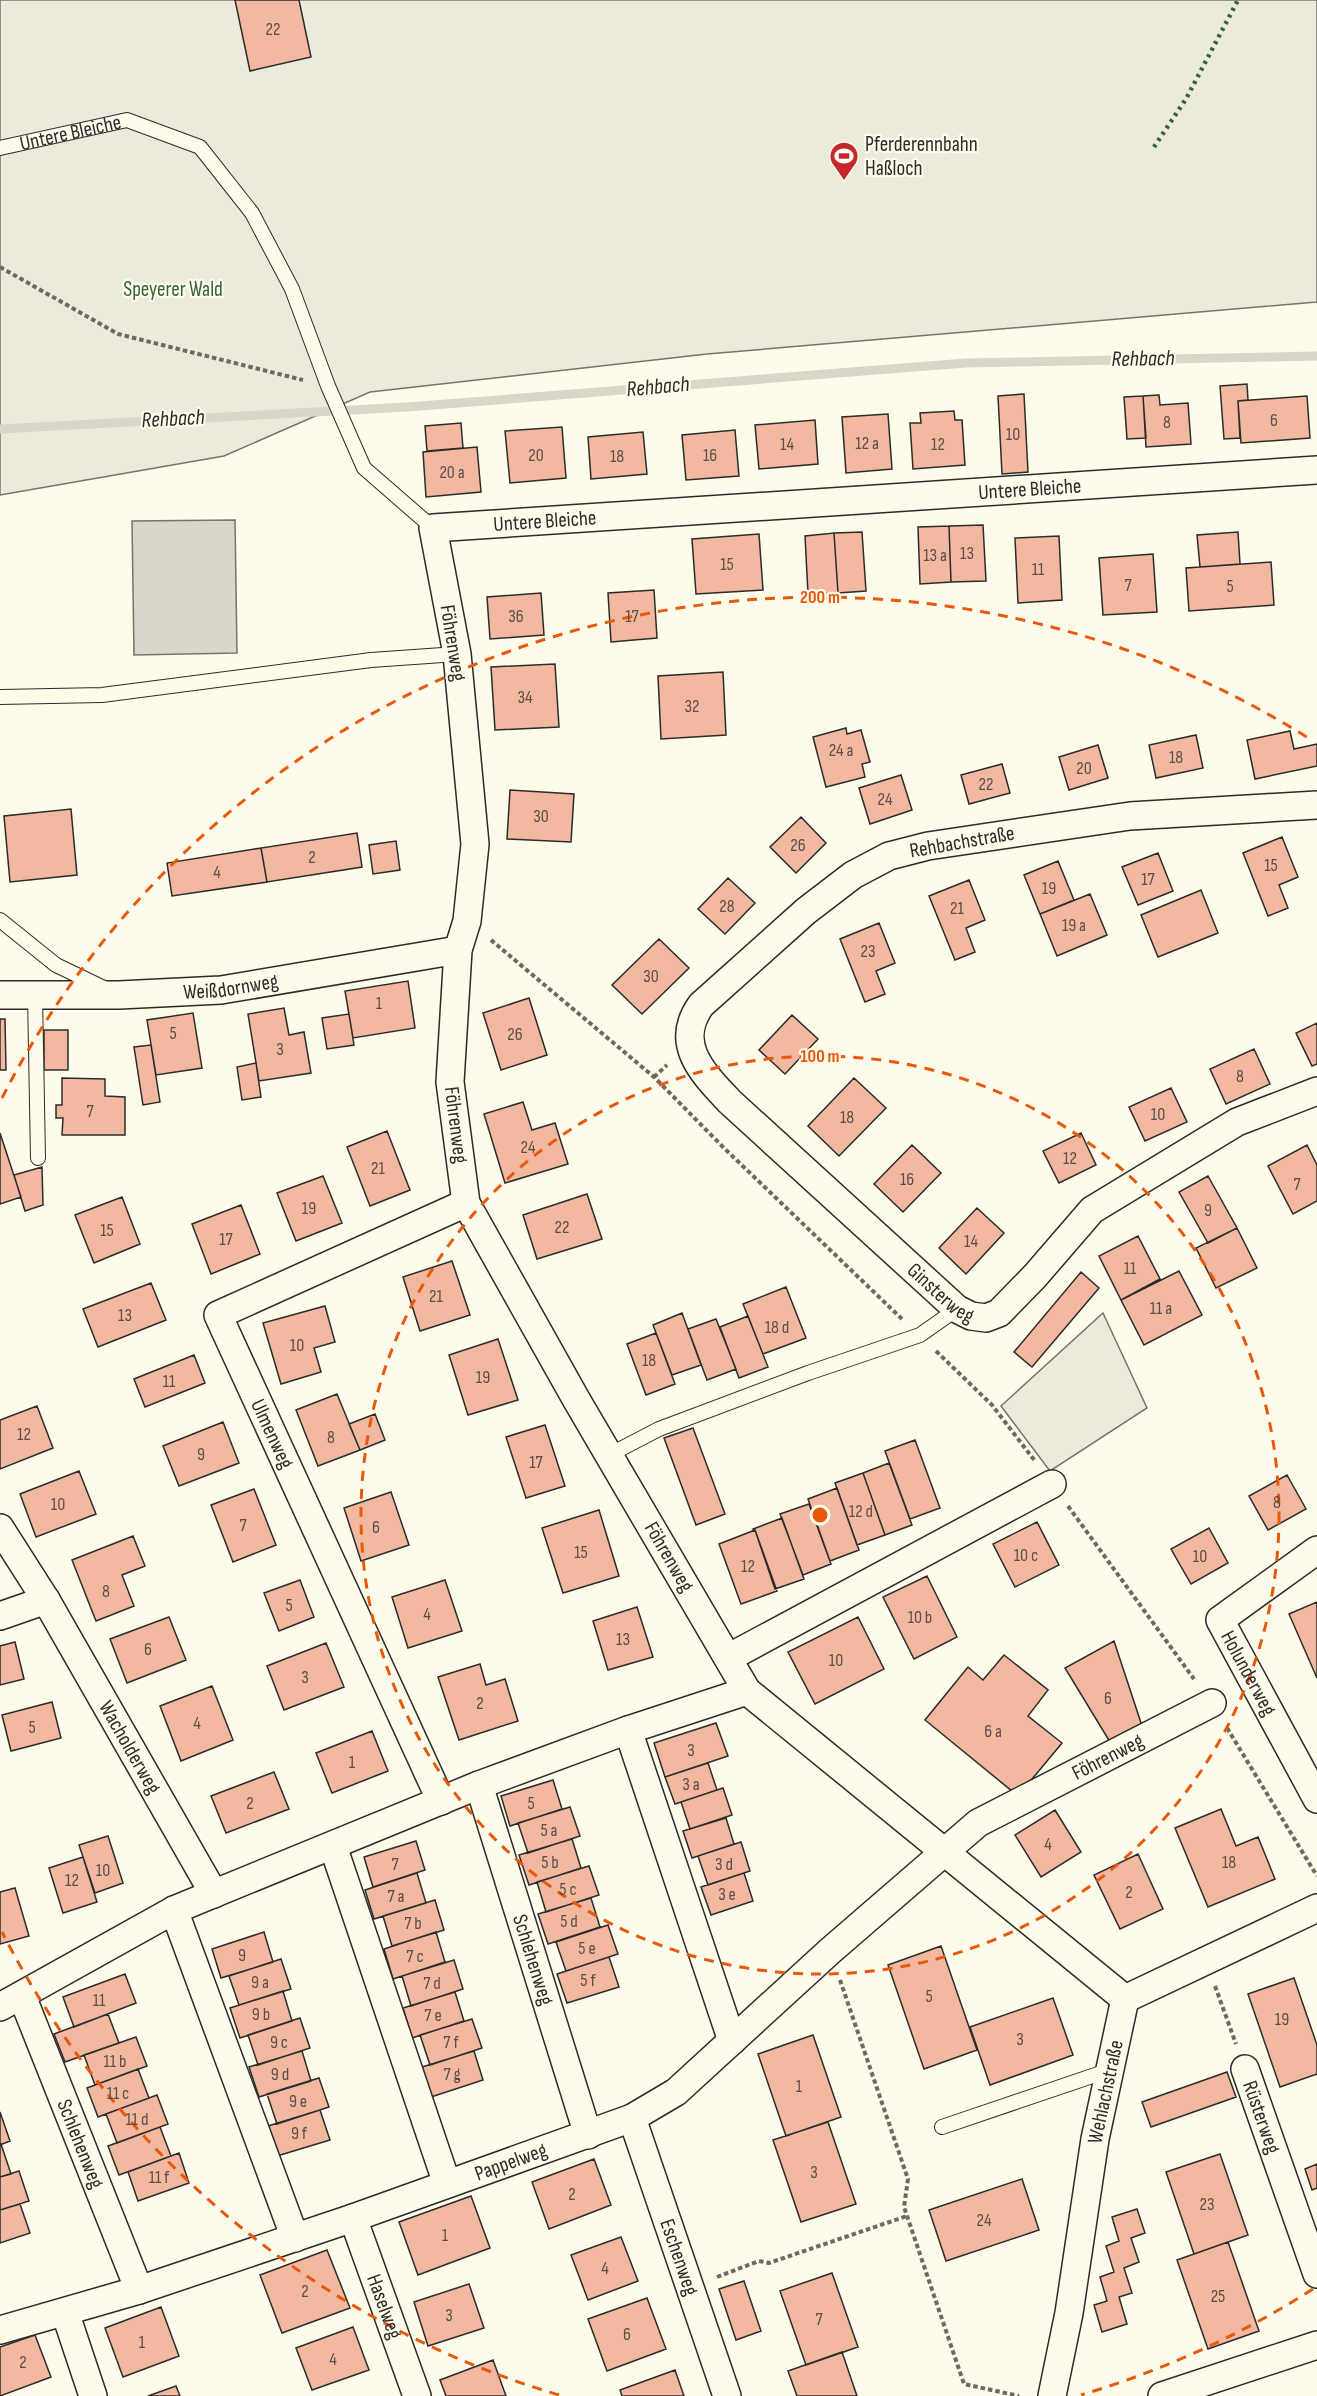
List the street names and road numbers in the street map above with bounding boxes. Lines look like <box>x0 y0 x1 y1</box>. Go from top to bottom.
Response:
street label: Untere Bleiche <box>17 109 123 156</box>
street label: Untere Bleiche <box>977 473 1082 505</box>
street label: Untere Bleiche <box>493 505 597 537</box>
street label: Föhrenweg <box>435 603 471 683</box>
street label: Rehbachstraße <box>908 820 1016 864</box>
street label: Weißdornweg <box>183 968 280 1004</box>
street label: Föhrenweg <box>439 1085 473 1165</box>
street label: Ginsterweg <box>902 1257 979 1328</box>
street label: Ulmenweg <box>245 1395 299 1473</box>
street label: Föhrenweg <box>639 1517 699 1597</box>
street label: Holunderweg <box>1216 1626 1282 1720</box>
street label: Wacholderweg <box>94 1696 167 1798</box>
street label: Föhrenweg <box>1068 1728 1148 1785</box>
street label: Schlehenweg <box>508 1911 559 2008</box>
street label: Wehlachstraße <box>1082 2038 1128 2146</box>
street label: Rüsterweg <box>1238 2077 1286 2157</box>
street label: Schlehenweg <box>52 2096 110 2192</box>
street label: Pappelweg <box>471 2137 550 2186</box>
street label: Eschenweg <box>655 2215 704 2299</box>
street label: Haselweg <box>362 2271 408 2342</box>

